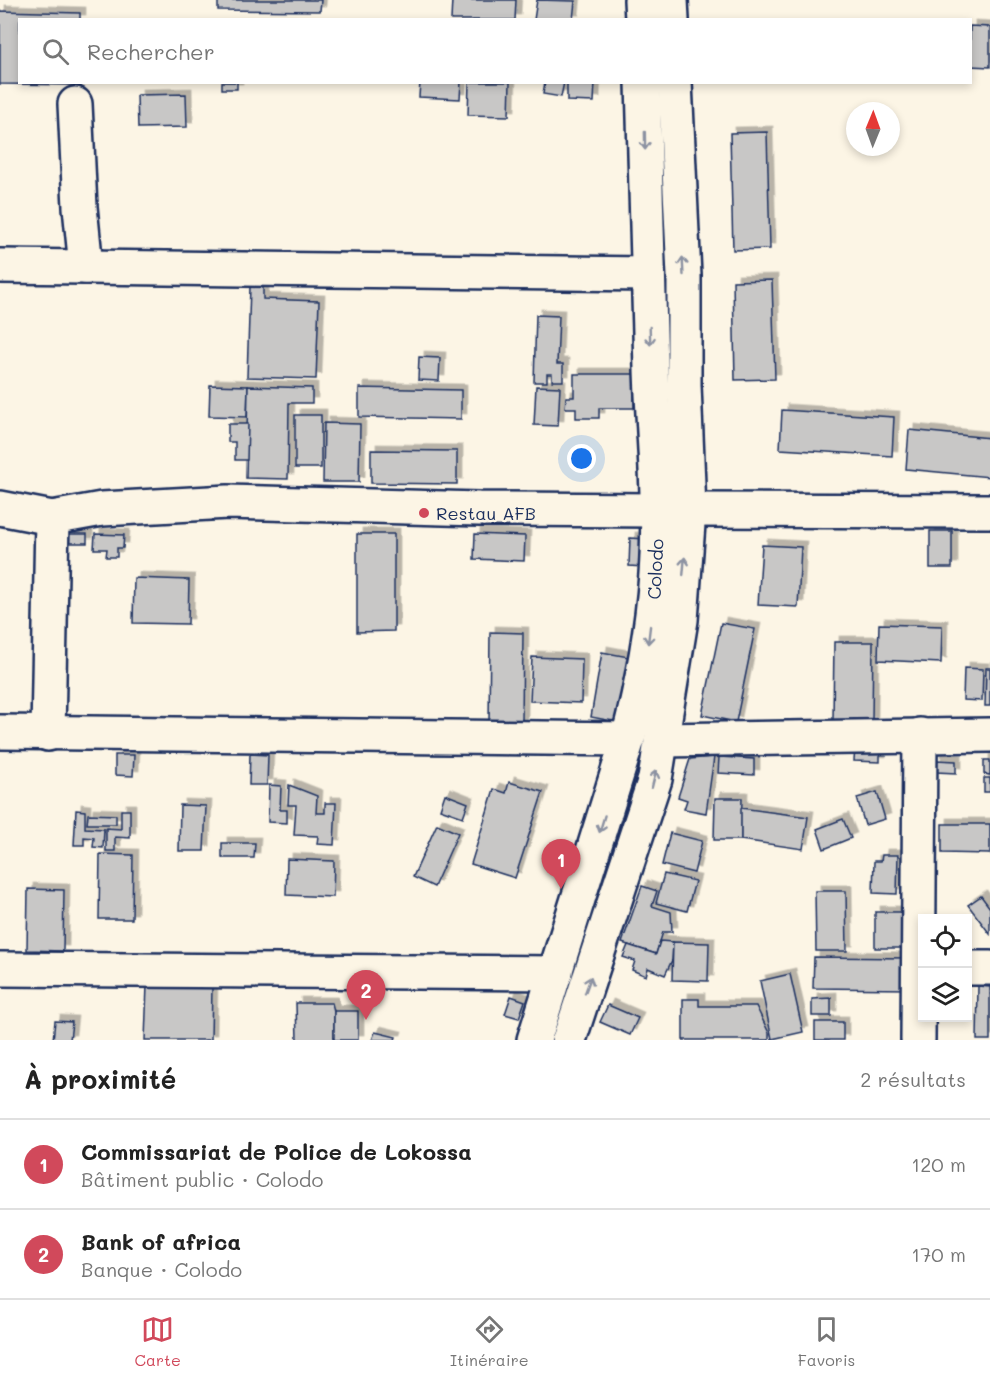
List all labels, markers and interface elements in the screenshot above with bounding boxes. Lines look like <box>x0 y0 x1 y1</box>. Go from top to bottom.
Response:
search box <box>18 18 972 84</box>
icon: search <box>39 35 72 68</box>
text: Rechercher <box>87 37 215 66</box>
north arrow <box>846 102 900 156</box>
one-way arrow <box>639 130 651 150</box>
one-way arrow <box>678 256 689 276</box>
one-way arrow <box>644 325 655 345</box>
your location <box>567 444 596 473</box>
place label: Restau AFB <box>436 501 536 525</box>
marker: Restau AFB <box>417 506 431 520</box>
street label: Colodo <box>641 538 669 600</box>
one-way arrow <box>679 556 690 576</box>
one-way arrow <box>643 625 654 645</box>
one-way arrow <box>648 770 660 789</box>
one-way arrow <box>596 814 607 833</box>
pin: 1 <box>542 840 580 889</box>
map controls <box>918 914 972 1022</box>
button: locate <box>918 914 972 968</box>
button: layers <box>918 968 972 1022</box>
pin: 2 <box>346 970 386 1020</box>
one-way arrow <box>583 976 594 995</box>
text: À proximité <box>24 1062 176 1096</box>
text: 2 résultats <box>860 1066 966 1092</box>
text: Commissariat de Police de Lokossa <box>81 1137 472 1166</box>
text: 1 <box>39 1151 48 1177</box>
text: 120 m <box>911 1151 966 1177</box>
text: Bâtiment public · Colodo <box>81 1166 323 1192</box>
text: Bank of africa <box>81 1227 241 1256</box>
text: 2 <box>38 1241 49 1267</box>
text: 170 m <box>911 1241 966 1267</box>
text: Banque · Colodo <box>81 1256 242 1282</box>
tab: Carte <box>135 1313 181 1370</box>
tab: Itinéraire <box>450 1313 529 1370</box>
tab: Favoris <box>798 1313 855 1370</box>

